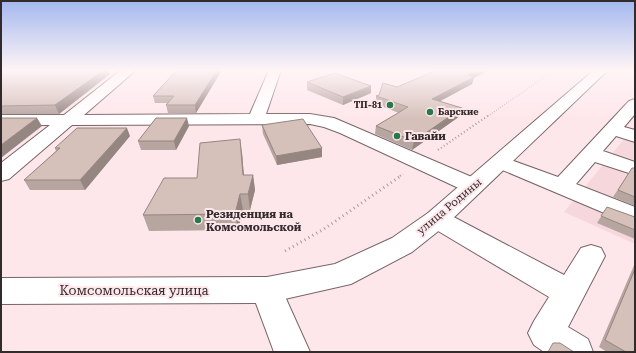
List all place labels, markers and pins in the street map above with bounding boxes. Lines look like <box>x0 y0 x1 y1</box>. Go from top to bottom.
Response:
place label: ТП-81 <box>354 100 382 110</box>
marker: ТП-81 <box>385 100 395 110</box>
marker: Барские <box>425 107 435 117</box>
place label: Барские <box>438 107 479 117</box>
place label: Гавайи <box>405 130 446 143</box>
marker: Гавайи <box>392 131 402 141</box>
place label: Резиденция на Комсомольской <box>206 208 302 234</box>
marker: Резиденция на Комсомольской <box>193 215 203 225</box>

